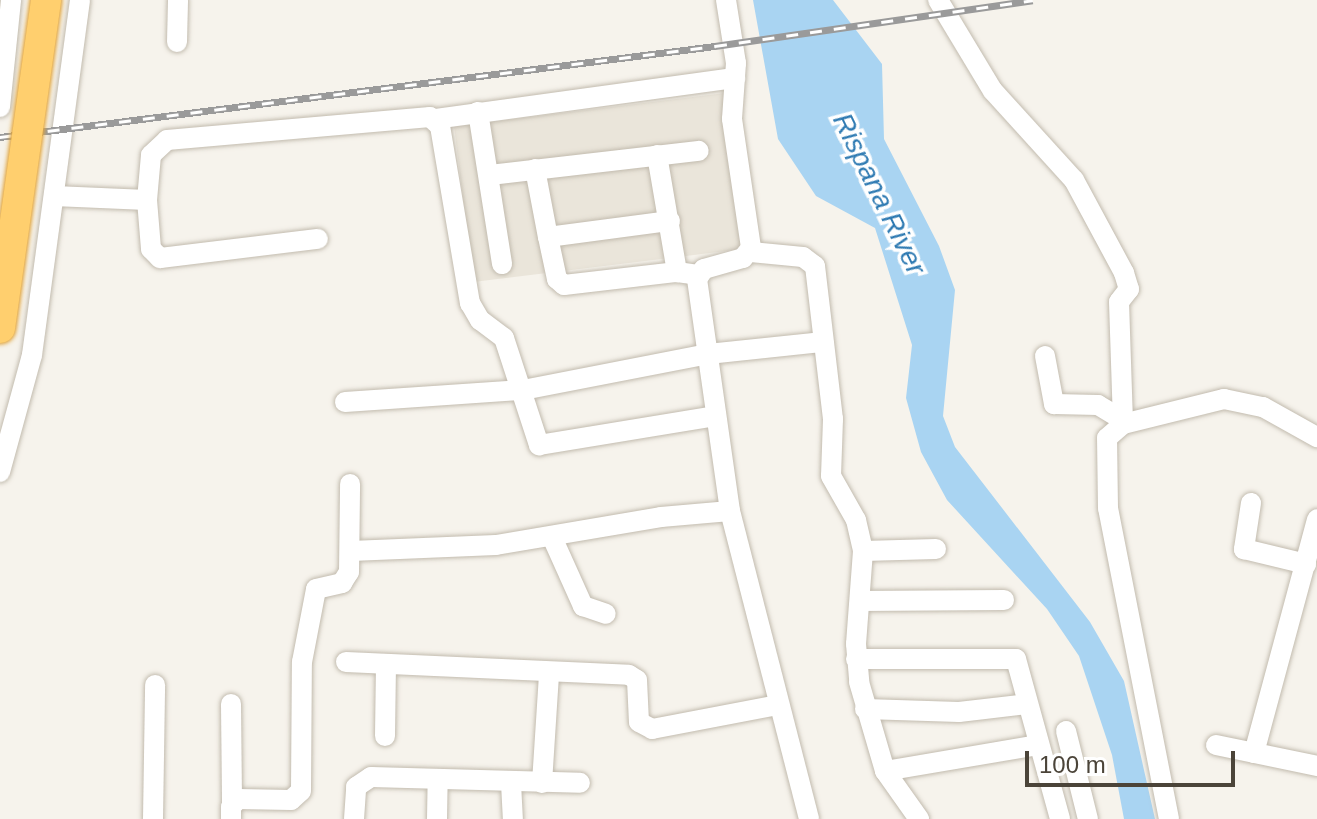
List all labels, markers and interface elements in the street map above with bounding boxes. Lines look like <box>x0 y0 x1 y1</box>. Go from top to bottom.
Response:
water label: Rispana River <box>825 108 933 280</box>
scale bar <box>1029 735 1239 785</box>
text: 100 m <box>1039 751 1106 778</box>

